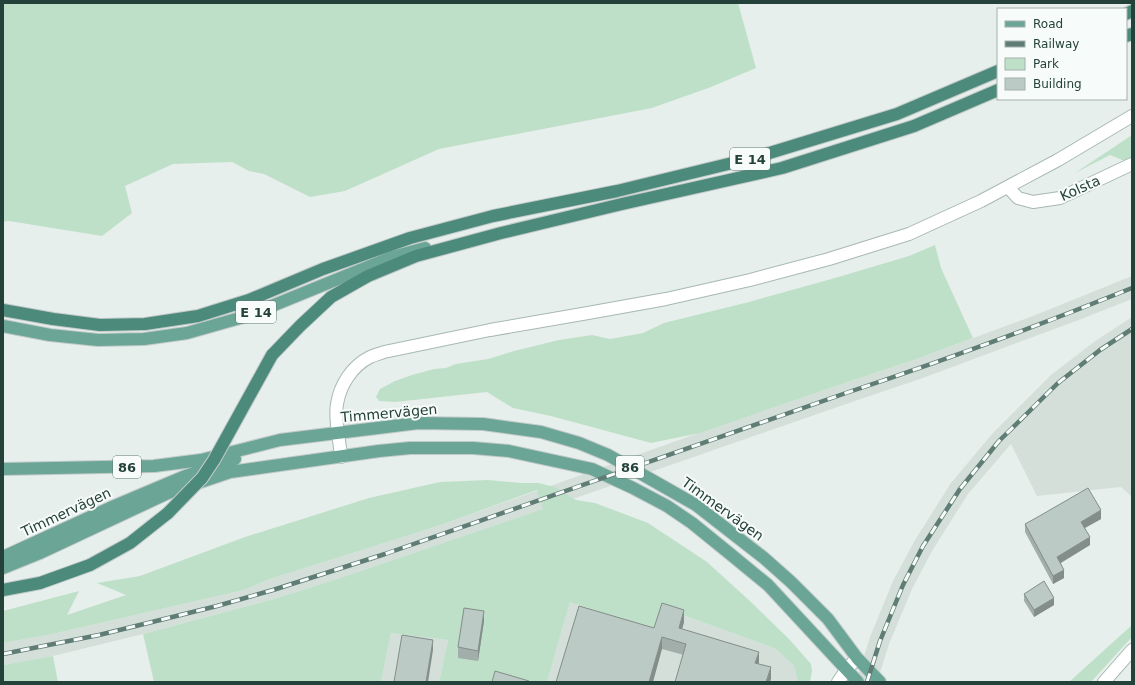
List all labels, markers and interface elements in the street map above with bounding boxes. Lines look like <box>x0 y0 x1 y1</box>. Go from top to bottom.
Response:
legend <box>997 8 1127 100</box>
text: Road <box>1033 17 1063 31</box>
text: Railway <box>1033 37 1079 51</box>
text: Park <box>1033 57 1059 71</box>
text: Building <box>1033 77 1082 91</box>
road number: E 14 <box>730 148 770 170</box>
street label: Kolsta <box>1057 172 1103 204</box>
road number: E 14 <box>236 301 276 323</box>
street label: Timmervägen <box>339 401 438 425</box>
road number: 86 <box>113 456 141 478</box>
road number: 86 <box>616 456 644 478</box>
street label: Timmervägen <box>678 473 767 544</box>
street label: Timmervägen <box>18 484 113 540</box>

